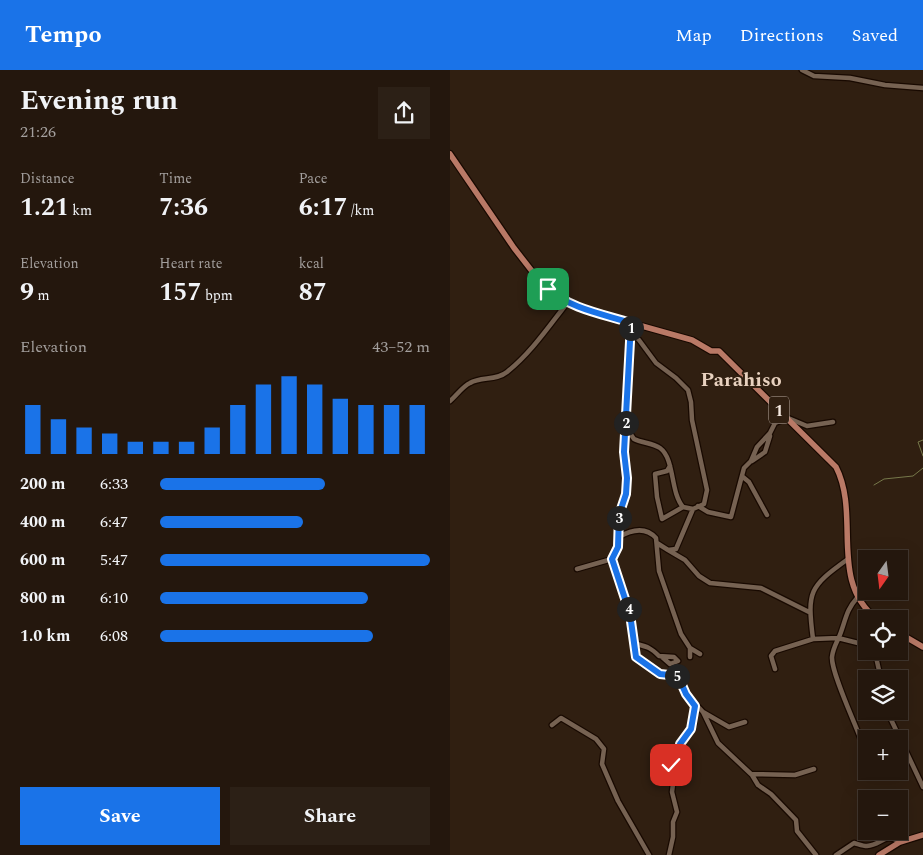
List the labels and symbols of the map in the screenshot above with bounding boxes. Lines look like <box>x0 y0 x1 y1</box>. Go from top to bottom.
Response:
pin <box>527 268 569 310</box>
pin: 1 <box>618 316 644 340</box>
district label: Parahiso <box>700 365 782 395</box>
road number: 1 <box>769 396 789 424</box>
pin: 2 <box>614 410 638 436</box>
pin: 3 <box>606 506 632 530</box>
north arrow <box>858 550 908 600</box>
pin: 4 <box>616 596 642 622</box>
pin: 5 <box>664 664 690 688</box>
pin <box>650 744 692 786</box>

